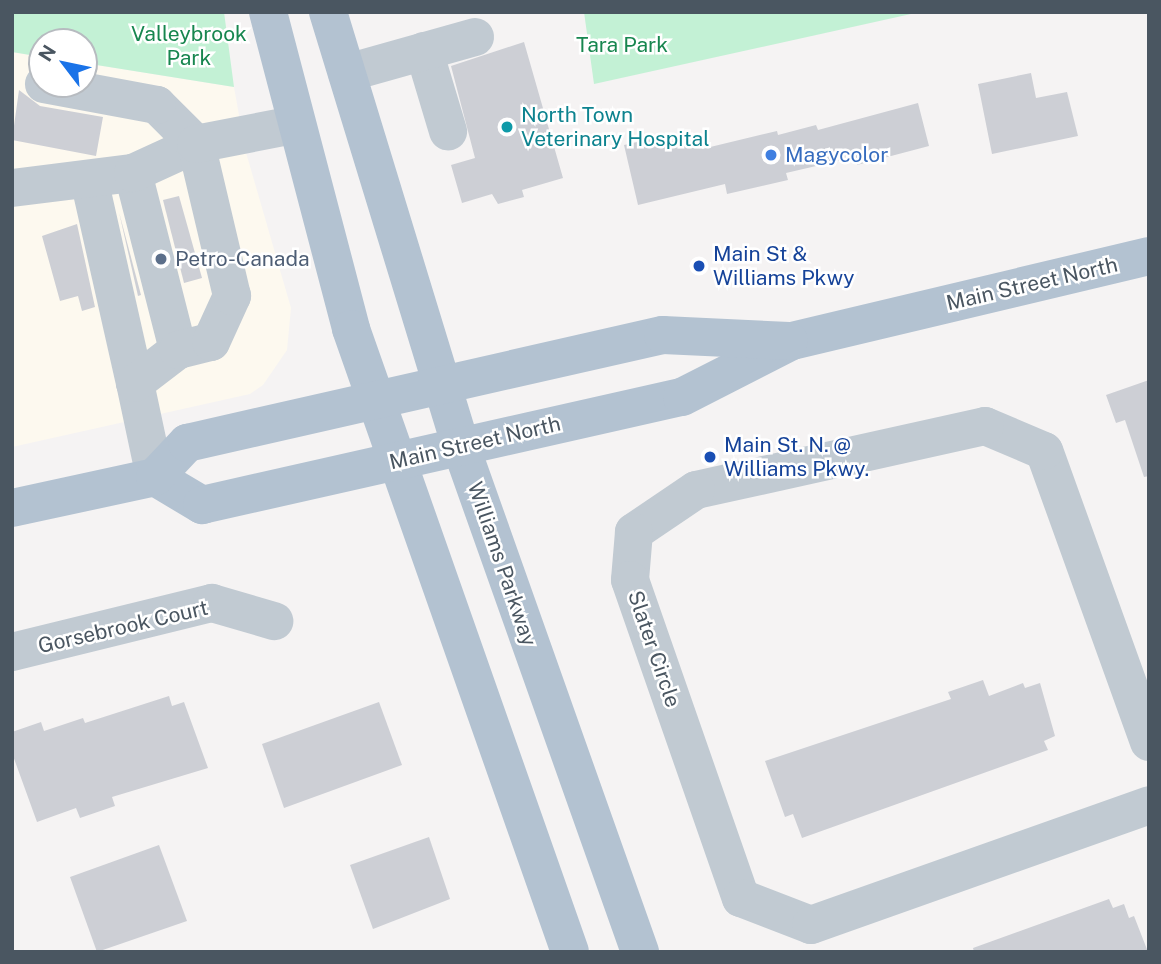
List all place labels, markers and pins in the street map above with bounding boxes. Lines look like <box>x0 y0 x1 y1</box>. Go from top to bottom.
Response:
place label: North Town Veterinary Hospital <box>521 102 710 152</box>
marker: North Town Veterinary Hospital <box>499 119 515 135</box>
place label: Magycolor <box>785 142 888 168</box>
marker: Magycolor <box>763 147 779 163</box>
place label: Main St & Williams Pkwy <box>713 241 855 291</box>
place label: Petro-Canada <box>175 246 310 272</box>
marker: Petro-Canada <box>153 251 169 267</box>
marker: Main St & Williams Pkwy <box>691 258 707 274</box>
place label: Main St. N. @ Williams Pkwy. <box>724 432 869 482</box>
marker: Main St. N. @ Williams Pkwy. <box>702 449 718 465</box>

